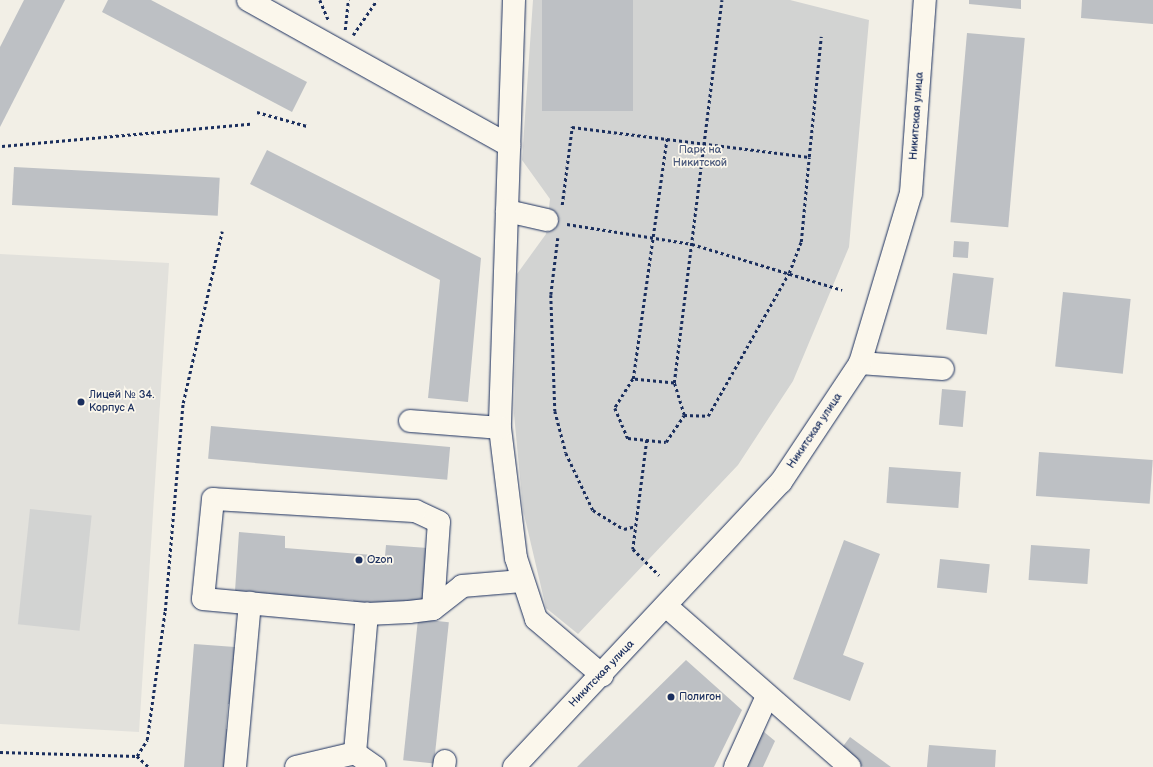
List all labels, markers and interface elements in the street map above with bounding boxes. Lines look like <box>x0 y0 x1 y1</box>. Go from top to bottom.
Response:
street label: Никитская улица <box>907 72 927 160</box>
park label: Парк на Никитской <box>673 144 727 170</box>
place label: Лицей № 34. Корпус А <box>89 389 154 415</box>
street label: Никитская улица <box>785 391 845 471</box>
marker: Лицей № 34. Корпус А <box>76 397 86 407</box>
place label: Ozon <box>367 553 393 567</box>
marker: Ozon <box>354 555 364 565</box>
street label: Никитская улица <box>567 638 637 710</box>
place label: Полигон <box>679 690 721 704</box>
marker: Полигон <box>666 692 676 702</box>

